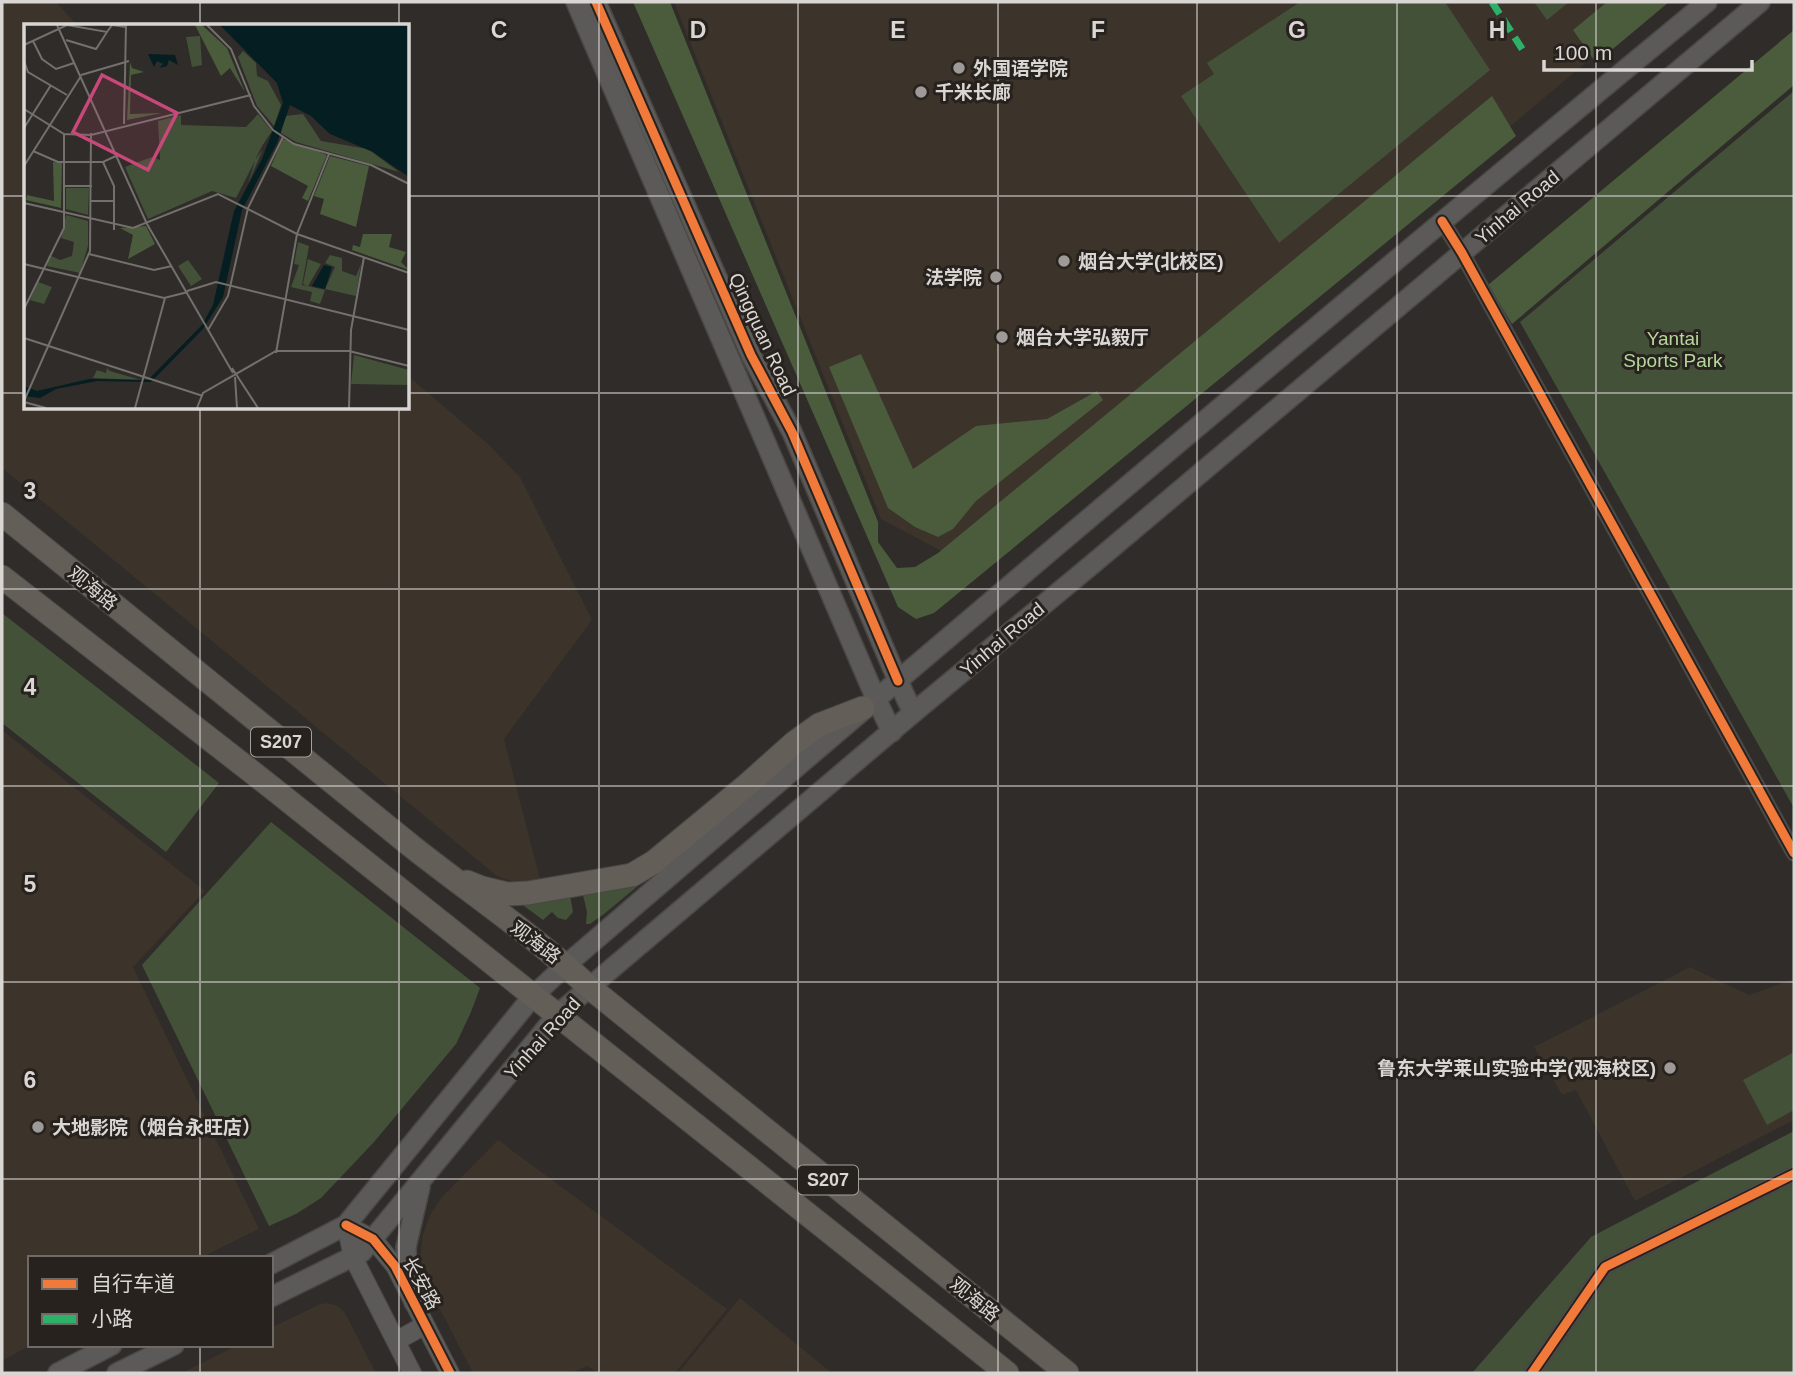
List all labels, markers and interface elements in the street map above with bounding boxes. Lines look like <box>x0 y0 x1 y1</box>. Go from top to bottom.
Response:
text: C <box>491 17 507 43</box>
text: D <box>690 17 706 43</box>
text: E <box>890 17 906 43</box>
text: F <box>1091 17 1105 43</box>
text: G <box>1288 17 1306 43</box>
text: H <box>1489 17 1505 43</box>
inset map <box>24 24 410 410</box>
scale bar <box>1544 28 1752 72</box>
text: 100 m <box>1554 41 1612 64</box>
place label: 外国语学院 <box>973 58 1068 79</box>
marker: 外国语学院 <box>951 60 967 76</box>
place label: 千米长廊 <box>935 82 1011 103</box>
marker: 千米长廊 <box>913 84 929 100</box>
street label: Yinhai Road <box>1471 166 1563 248</box>
place label: 烟台大学(北校区) <box>1078 251 1224 272</box>
marker: 烟台大学(北校区) <box>1056 253 1072 269</box>
place label: 法学院 <box>925 267 982 288</box>
street label: Qingquan Road <box>725 269 800 399</box>
marker: 法学院 <box>988 269 1004 285</box>
place label: 烟台大学弘毅厅 <box>1016 327 1149 348</box>
park label: Yantai Sports Park <box>1623 328 1723 371</box>
marker: 烟台大学弘毅厅 <box>994 329 1010 345</box>
text: 3 <box>24 478 36 504</box>
street label: 观海路 <box>64 562 121 614</box>
street label: Yinhai Road <box>956 598 1048 680</box>
text: 4 <box>24 674 37 700</box>
road number: S207 <box>251 728 311 756</box>
text: 5 <box>24 871 37 897</box>
street label: 观海路 <box>507 917 565 968</box>
street label: Yinhai Road <box>500 993 585 1084</box>
place label: 鲁东大学莱山实验中学(观海校区) <box>1377 1058 1656 1079</box>
marker: 鲁东大学莱山实验中学(观海校区) <box>1662 1060 1678 1076</box>
text: 6 <box>24 1067 36 1093</box>
place label: 大地影院（烟台永旺店） <box>52 1117 261 1138</box>
marker: 大地影院（烟台永旺店） <box>30 1119 46 1135</box>
road number: S207 <box>798 1166 858 1195</box>
street label: 长安路 <box>399 1253 445 1313</box>
legend <box>28 1256 273 1347</box>
text: 自行车道 <box>91 1272 175 1295</box>
street label: 观海路 <box>946 1273 1003 1325</box>
text: 小路 <box>91 1307 133 1330</box>

